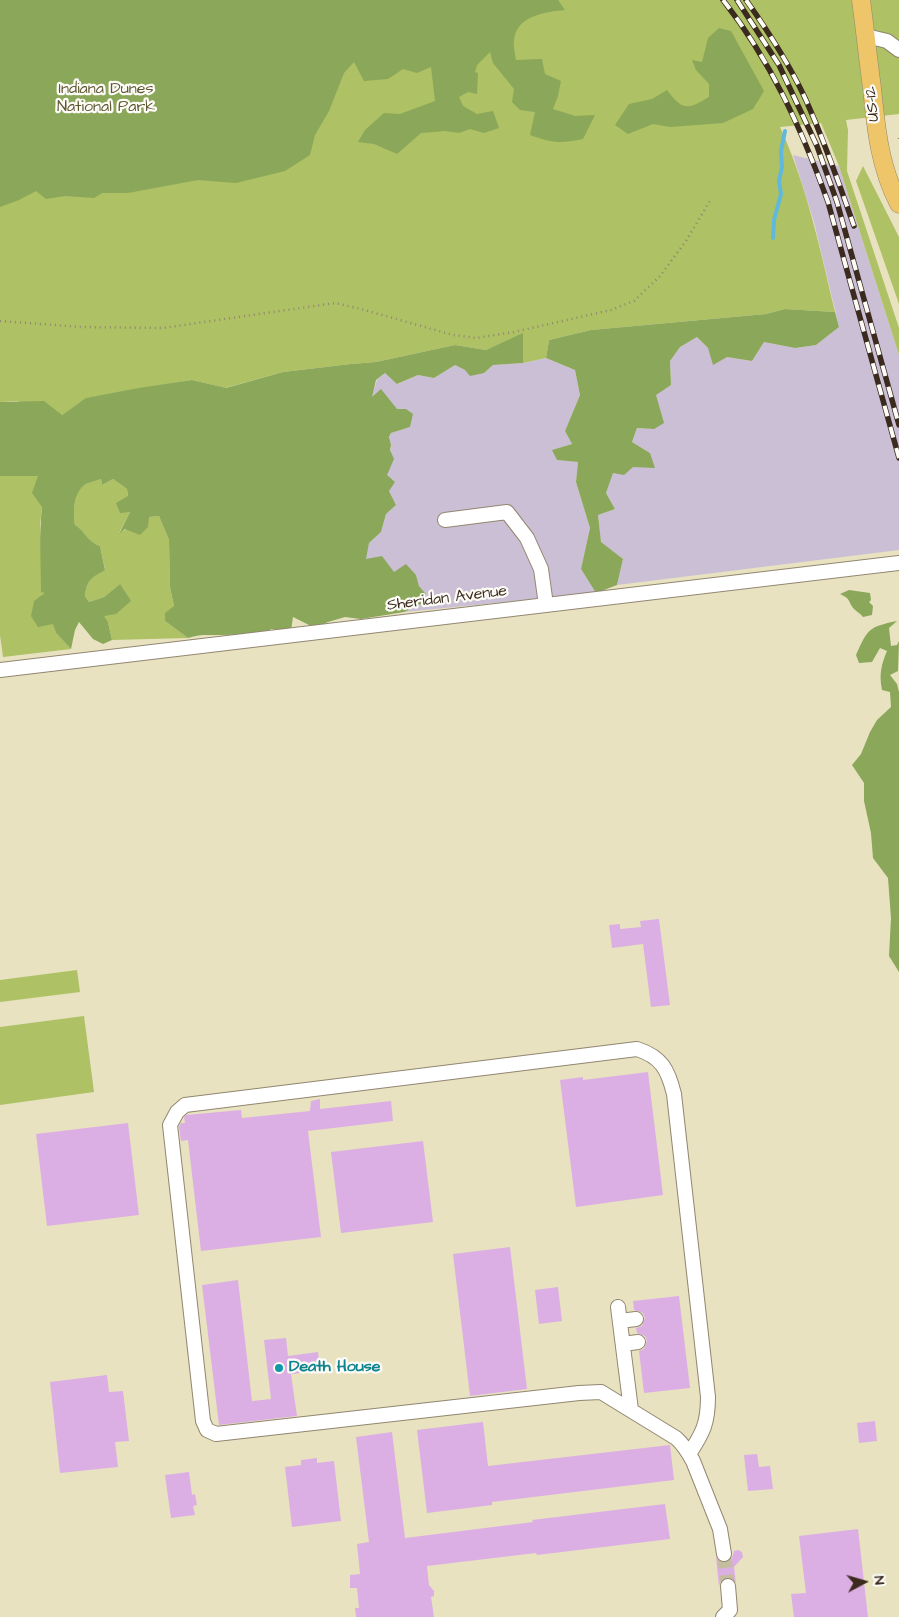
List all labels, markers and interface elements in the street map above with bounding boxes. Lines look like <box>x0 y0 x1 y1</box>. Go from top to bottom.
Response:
park label: Indiana Dunes National Park <box>57 80 155 118</box>
street label: US-12 <box>862 85 884 123</box>
street label: Sheridan Avenue <box>386 582 508 616</box>
place label: Death House <box>289 1358 380 1378</box>
marker: Death House <box>273 1362 285 1374</box>
north arrow <box>839 1557 889 1607</box>
text: N <box>869 1575 889 1586</box>

